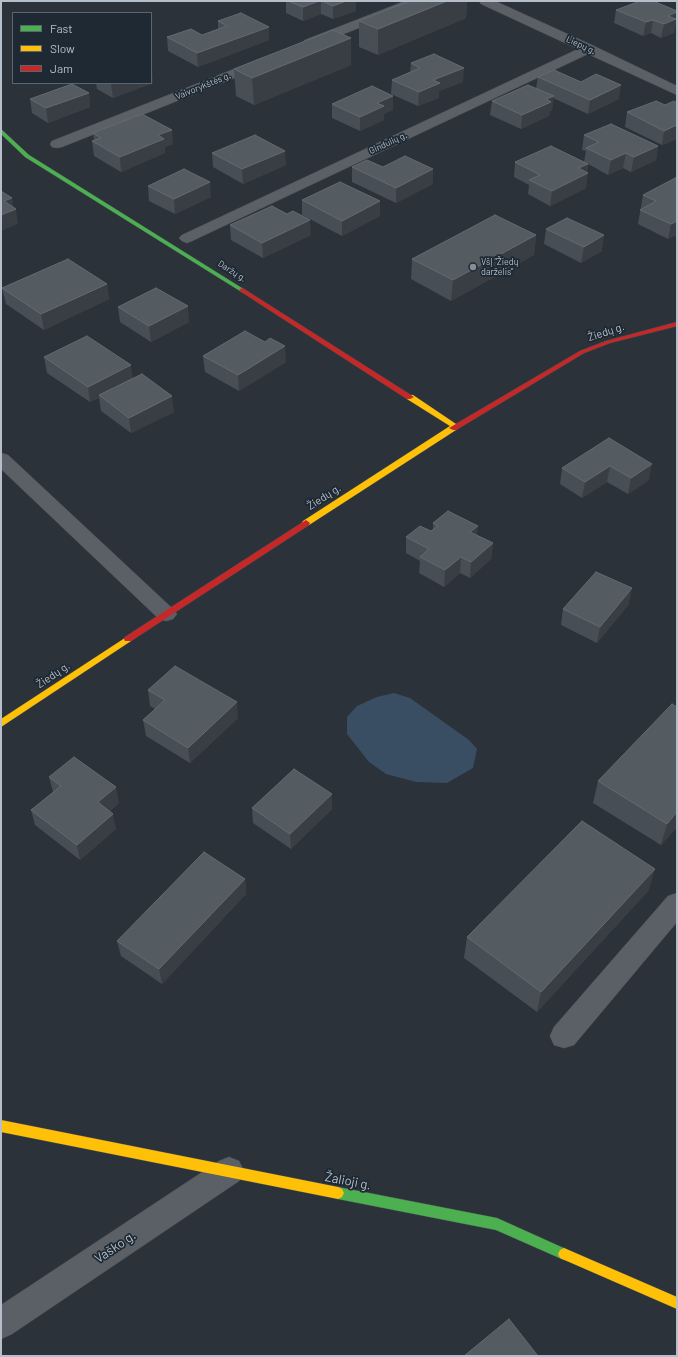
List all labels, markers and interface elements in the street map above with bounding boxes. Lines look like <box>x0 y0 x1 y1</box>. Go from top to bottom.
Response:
legend <box>12 12 152 84</box>
text: Fast <box>50 21 73 35</box>
street label: Liepų g. <box>565 34 597 56</box>
text: Slow <box>50 41 75 55</box>
text: Jam <box>50 61 73 75</box>
street label: Vaivorykštės g. <box>174 70 232 102</box>
street label: Gindulių g. <box>367 130 409 156</box>
place label: VšĮ "Žiedų darželis" <box>481 257 519 278</box>
street label: Daržų g. <box>216 258 248 284</box>
marker: VšĮ "Žiedų darželis" <box>468 262 478 272</box>
street label: Žiedų g. <box>586 320 626 344</box>
street label: Žiedų g. <box>305 481 343 513</box>
street label: Žiedų g. <box>34 659 72 691</box>
street label: Žalioji g. <box>324 1169 372 1193</box>
street label: Vaško g. <box>91 1228 139 1266</box>

